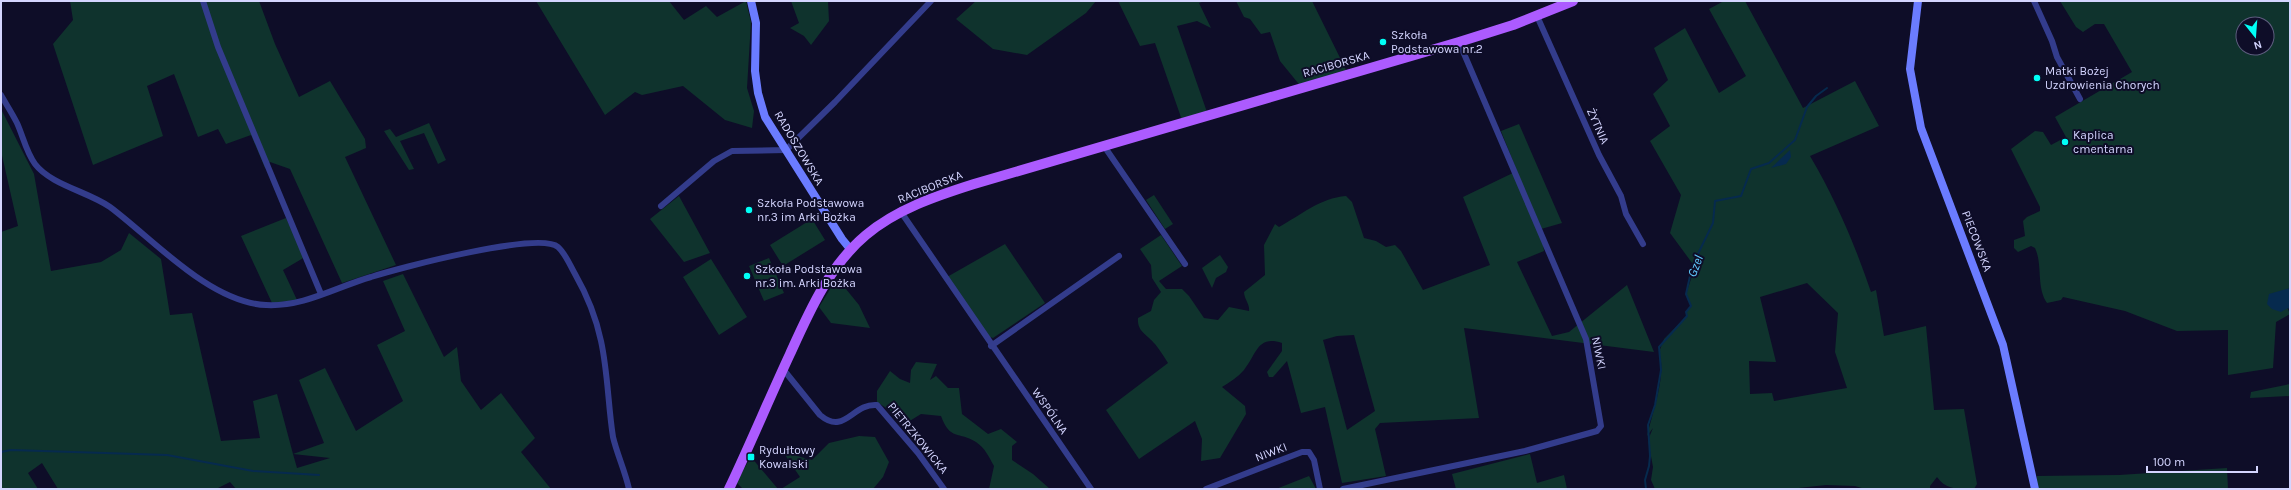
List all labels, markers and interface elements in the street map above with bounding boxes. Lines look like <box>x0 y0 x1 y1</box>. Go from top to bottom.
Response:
north arrow <box>2235 16 2275 56</box>
place label: Szkoła Podstawowa nr.2 <box>1391 28 1483 56</box>
marker: Szkoła Podstawowa nr.2 <box>1378 37 1388 47</box>
text: N <box>2252 38 2263 52</box>
street label: RACIBORSKA <box>1301 48 1371 80</box>
place label: Matki Bożej Uzdrowienia Chorych <box>2045 64 2160 92</box>
marker: Matki Bożej Uzdrowienia Chorych <box>2032 73 2042 83</box>
street label: ŻYTNIA <box>1584 106 1612 146</box>
street label: RADOSZOWSKA <box>771 108 827 188</box>
place label: Kaplica cmentarna <box>2073 128 2133 156</box>
marker: Kaplica cmentarna <box>2060 137 2070 147</box>
street label: RACIBORSKA <box>895 168 965 206</box>
place label: Szkoła Podstawowa nr.3 im Arki Bożka <box>757 196 864 224</box>
marker: Szkoła Podstawowa nr.3 im Arki Bożka <box>744 205 754 215</box>
street label: PIECOWSKA <box>1959 209 1995 273</box>
water label: Gzel <box>1684 253 1706 279</box>
place label: Szkoła Podstawowa nr.3 im. Arki Bożka <box>755 262 862 290</box>
marker: Szkoła Podstawowa nr.3 im. Arki Bożka <box>742 271 752 281</box>
street label: NIWKI <box>1589 335 1609 371</box>
street label: WSPÓLNA <box>1029 385 1072 437</box>
street label: PIETRZKOWICKA <box>885 399 951 477</box>
street label: NIWKI <box>1253 440 1289 464</box>
place label: Rydułtowy Kowalski <box>759 443 815 471</box>
scale bar <box>2147 448 2257 474</box>
marker: Rydułtowy Kowalski <box>746 452 756 462</box>
text: 100 m <box>2153 455 2185 469</box>

